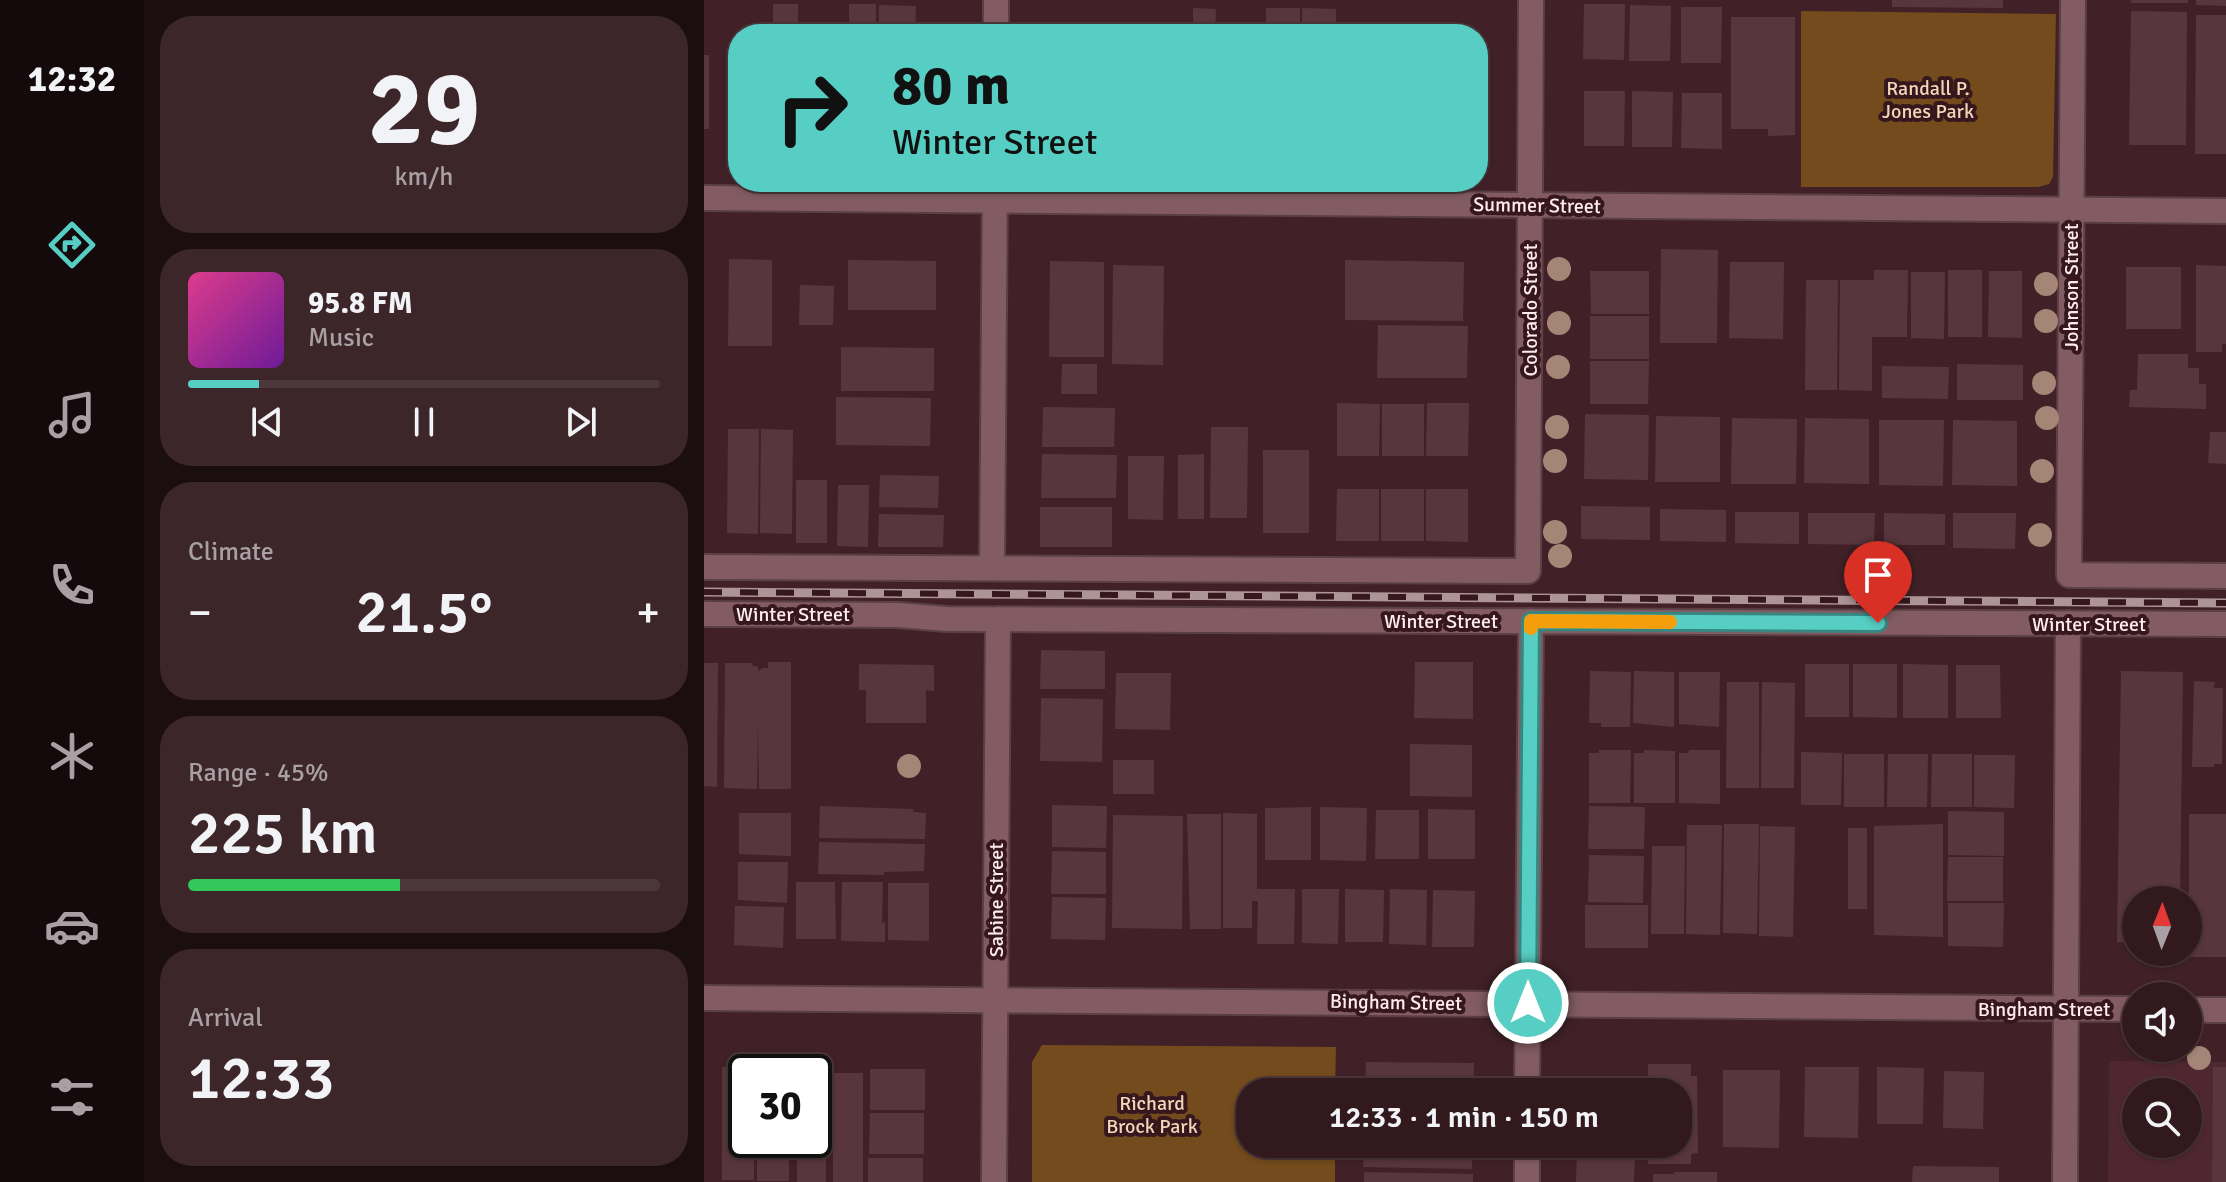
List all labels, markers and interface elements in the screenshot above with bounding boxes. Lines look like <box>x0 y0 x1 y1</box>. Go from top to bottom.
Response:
text: 29 <box>368 45 480 173</box>
text: 80 m <box>892 51 1010 120</box>
icon: right <box>760 56 864 160</box>
text: 12:32 <box>28 57 116 102</box>
park label: Randall P. Jones Park <box>1882 76 1974 124</box>
text: Winter Street <box>892 120 1097 165</box>
text: km/h <box>395 161 453 193</box>
street label: Summer Street <box>1473 192 1601 219</box>
icon: directions <box>44 217 100 273</box>
street label: Johnson Street <box>2059 223 2084 351</box>
street label: Colorado Street <box>1518 243 1543 377</box>
text: 95.8 FM <box>308 285 413 322</box>
text: Music <box>308 322 374 354</box>
icon: music <box>44 387 100 443</box>
icon: previous <box>245 400 289 444</box>
icon: pause <box>402 400 446 444</box>
icon: next <box>559 400 603 444</box>
text: Climate <box>188 536 274 568</box>
pin <box>1844 541 1912 623</box>
icon: arrive <box>1856 553 1900 597</box>
icon: phone <box>44 557 100 613</box>
text: 21.5° <box>356 576 492 650</box>
text: − <box>188 586 212 640</box>
text: + <box>636 586 660 640</box>
street label: Winter Street <box>736 602 850 627</box>
street label: Winter Street <box>1384 609 1498 634</box>
street label: Winter Street <box>2032 612 2146 637</box>
icon: climate <box>44 728 100 784</box>
text: Range · 45% <box>188 757 329 789</box>
text: 225 km <box>188 797 377 871</box>
street label: Sabine Street <box>984 843 1009 957</box>
north arrow <box>2122 886 2202 966</box>
map controls <box>2122 886 2202 1158</box>
icon: car <box>44 898 100 954</box>
position arrow <box>1486 961 1570 1045</box>
button: sound <box>2122 982 2202 1062</box>
street label: Bingham Street <box>1330 989 1462 1016</box>
street label: Bingham Street <box>1978 997 2110 1022</box>
text: Arrival <box>188 1002 263 1034</box>
text: 12:33 <box>188 1042 335 1116</box>
speed limit sign: 30 <box>728 1054 832 1158</box>
icon: filters <box>44 1069 100 1125</box>
button: search <box>2122 1078 2202 1158</box>
park label: Richard Brock Park <box>1106 1091 1198 1139</box>
text: 12:33 · 1 min · 150 m <box>1329 1099 1599 1136</box>

